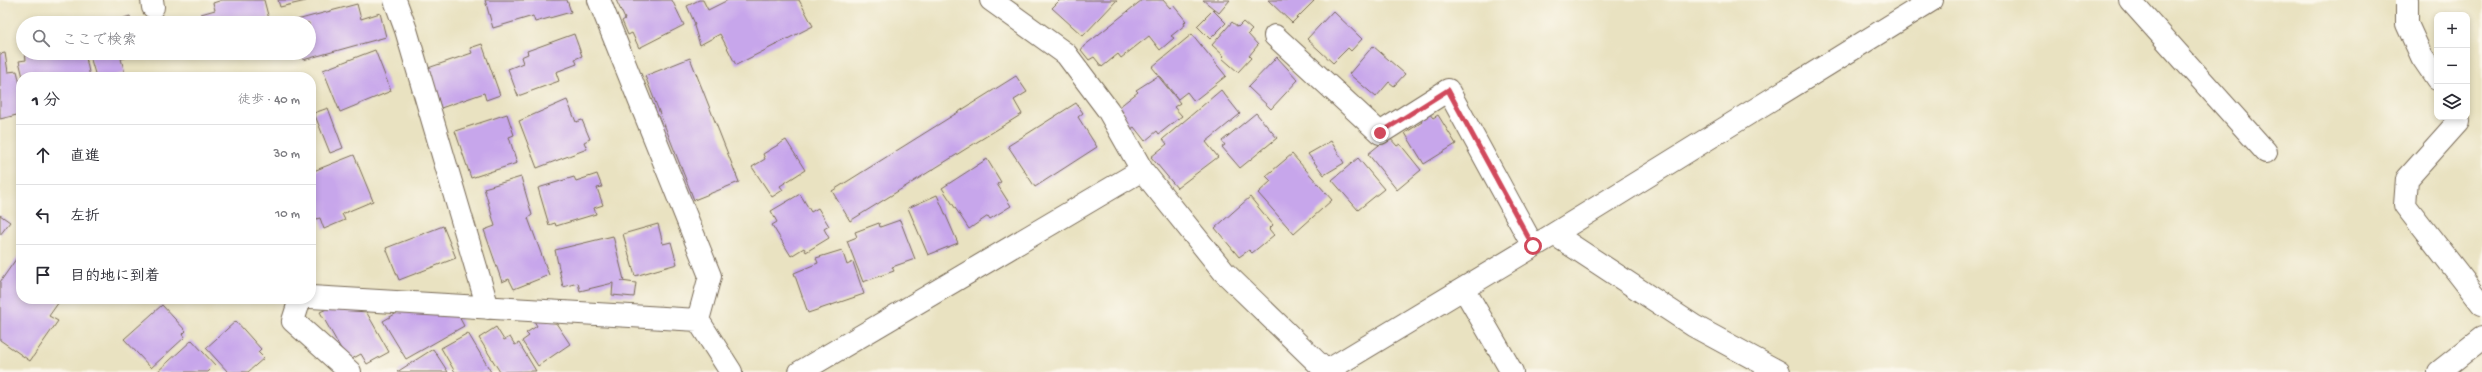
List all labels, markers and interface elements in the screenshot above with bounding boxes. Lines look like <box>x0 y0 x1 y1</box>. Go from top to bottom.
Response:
map controls <box>2434 12 2470 120</box>
button: + <box>2434 12 2470 48</box>
search box <box>16 16 316 60</box>
icon: search <box>30 27 52 49</box>
text: ここで検索 <box>62 32 137 50</box>
button: − <box>2434 48 2470 84</box>
button: layers <box>2434 84 2470 120</box>
text: 1 分 <box>32 92 60 112</box>
text: 徒歩 · 40 m <box>238 93 300 108</box>
route end <box>1371 124 1389 142</box>
icon: ahead <box>32 144 54 166</box>
text: 30 m <box>274 147 300 162</box>
text: 直進 <box>70 148 100 166</box>
icon: left <box>32 204 54 226</box>
text: 10 m <box>275 207 300 222</box>
text: 左折 <box>70 208 100 226</box>
route start <box>1524 237 1542 255</box>
icon: arrive <box>32 264 54 286</box>
text: 目的地に到着 <box>70 268 160 286</box>

